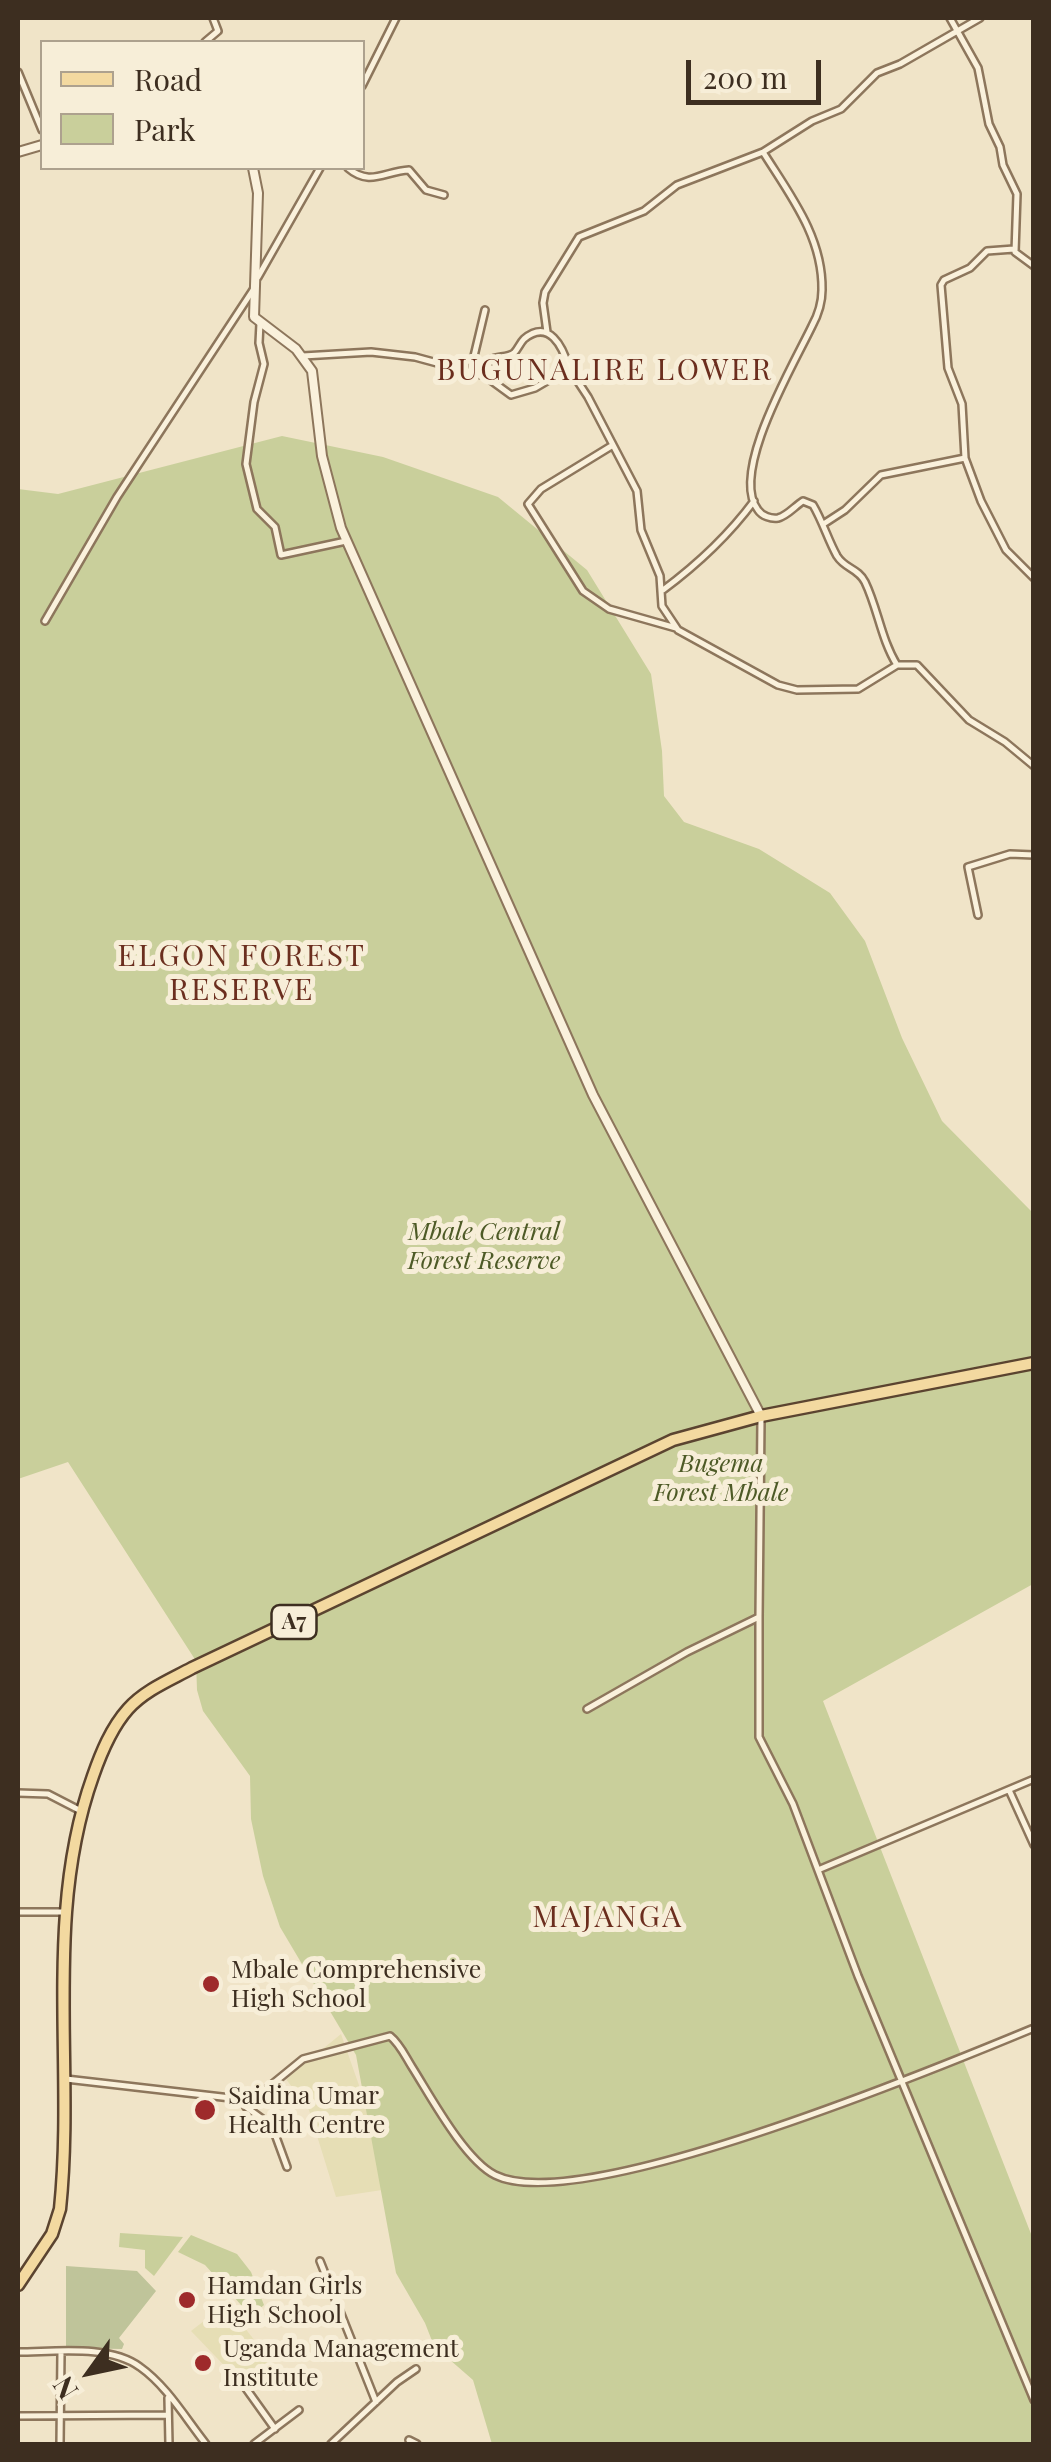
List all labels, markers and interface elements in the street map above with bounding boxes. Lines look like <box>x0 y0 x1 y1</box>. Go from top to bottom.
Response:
legend <box>40 40 365 170</box>
scale bar <box>691 40 826 102</box>
text: 200 m <box>703 57 787 97</box>
text: Road <box>134 59 202 99</box>
text: Park <box>134 109 196 149</box>
district label: BUGUNALIRE LOWER <box>436 353 774 389</box>
district label: ELGON FOREST RESERVE <box>118 939 366 1010</box>
park label: Mbale Central Forest Reserve <box>408 1217 560 1276</box>
park label: Bugema Forest Mbale <box>653 1449 789 1508</box>
road number: A7 <box>272 1605 316 1639</box>
district label: MAJANGA <box>532 1900 684 1936</box>
place label: Mbale Comprehensive High School <box>231 1955 481 2014</box>
marker: Mbale Comprehensive High School <box>200 1973 222 1995</box>
place label: Saidina Umar Health Centre <box>228 2081 385 2140</box>
marker: Saidina Umar Health Centre <box>192 2097 218 2123</box>
place label: Hamdan Girls High School <box>207 2271 362 2330</box>
marker: Hamdan Girls High School <box>176 2289 198 2311</box>
north arrow <box>40 2322 140 2422</box>
place label: Uganda Management Institute <box>223 2334 459 2393</box>
marker: Uganda Management Institute <box>192 2352 214 2374</box>
text: N <box>43 2370 85 2407</box>

